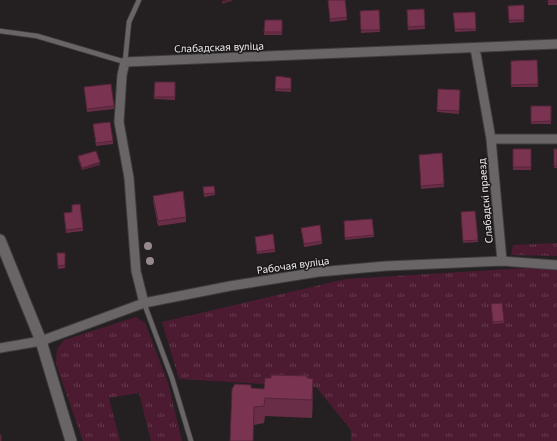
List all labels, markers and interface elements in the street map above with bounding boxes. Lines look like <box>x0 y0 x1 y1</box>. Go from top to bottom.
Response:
street label: Слабадская вуліца <box>174 38 264 56</box>
street label: Слабадскі праезд <box>474 158 496 244</box>
street label: Рабочая вуліца <box>256 253 330 277</box>

